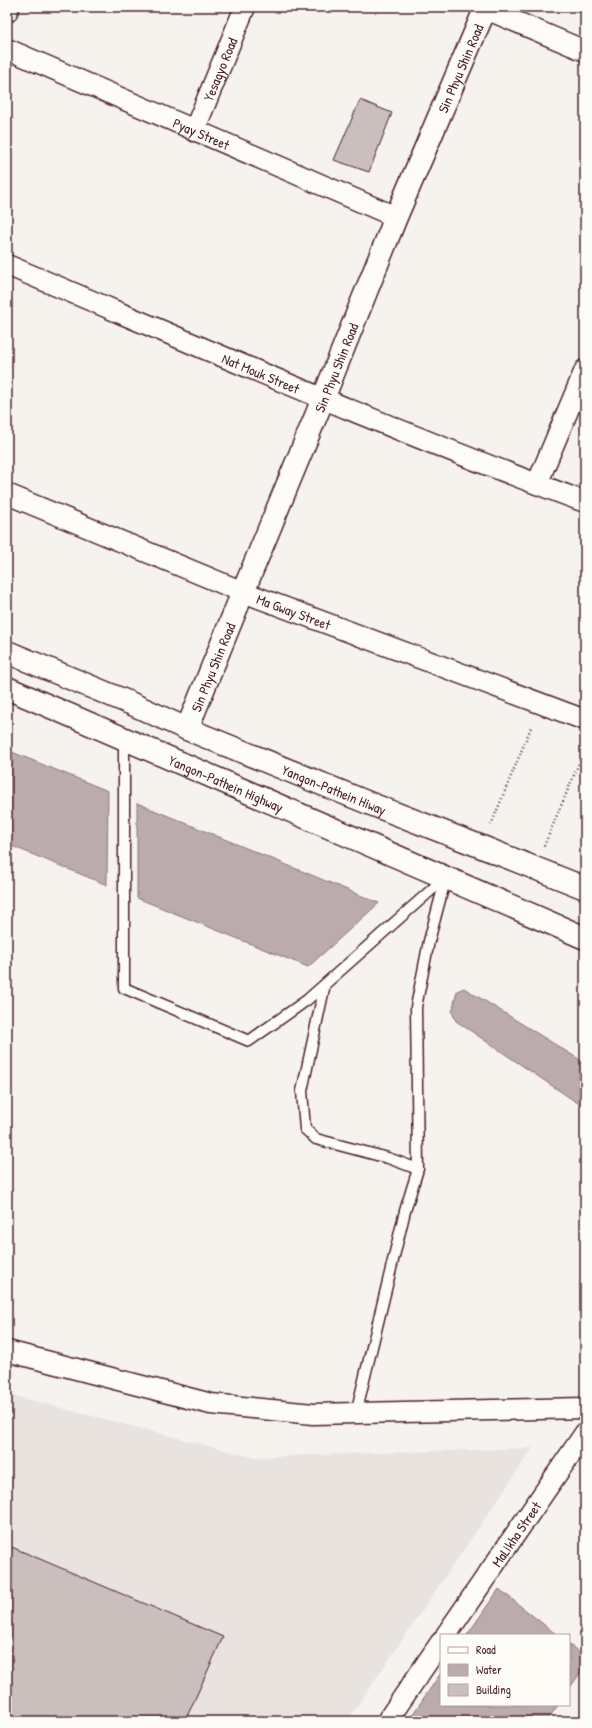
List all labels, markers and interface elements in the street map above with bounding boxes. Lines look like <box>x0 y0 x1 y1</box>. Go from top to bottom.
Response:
street label: Sin Phyu Shin Road <box>432 20 487 115</box>
street label: Yesagyo Road <box>198 34 241 104</box>
street label: Pyay Street <box>170 112 233 154</box>
street label: Sin Phyu Shin Road <box>309 319 362 415</box>
street label: Nat Mouk Street <box>219 348 303 397</box>
street label: Ma Gway Street <box>254 589 334 634</box>
street label: Sin Phyu Shin Road <box>186 619 239 714</box>
street label: Yangon-Pathein Highway <box>166 750 287 817</box>
street label: Yangon-Pathein Hiway <box>280 759 389 820</box>
street label: MaLikha Street <box>487 1497 545 1570</box>
legend <box>440 1634 570 1706</box>
text: Road <box>476 1641 496 1658</box>
text: Water <box>476 1661 502 1678</box>
text: Building <box>476 1681 511 1698</box>

